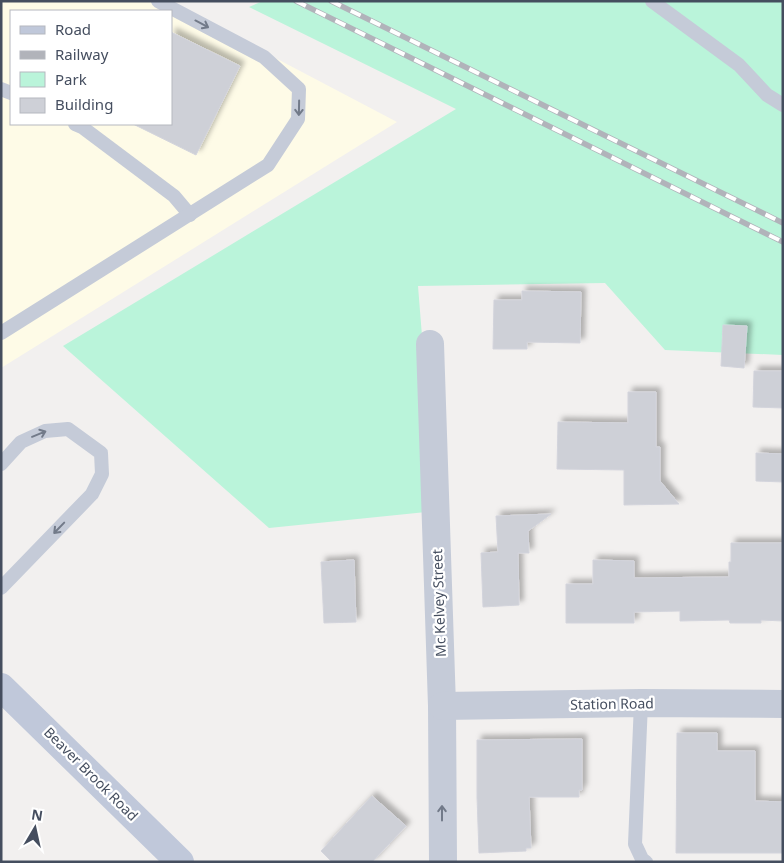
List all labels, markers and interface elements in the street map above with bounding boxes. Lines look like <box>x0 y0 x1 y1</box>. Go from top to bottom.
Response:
legend <box>10 10 172 125</box>
text: Road <box>55 19 91 39</box>
one-way arrow <box>194 19 209 29</box>
text: Railway <box>55 44 109 64</box>
text: Park <box>55 69 87 89</box>
text: Building <box>55 94 113 114</box>
one-way arrow <box>294 99 304 115</box>
one-way arrow <box>30 429 46 438</box>
one-way arrow <box>53 522 65 535</box>
street label: Mc Kelvey Street <box>427 549 450 657</box>
street label: Station Road <box>570 693 654 714</box>
street label: Beaver Brook Road <box>40 723 142 825</box>
north arrow <box>10 803 60 853</box>
text: N <box>30 804 44 825</box>
one-way arrow <box>438 805 447 821</box>

